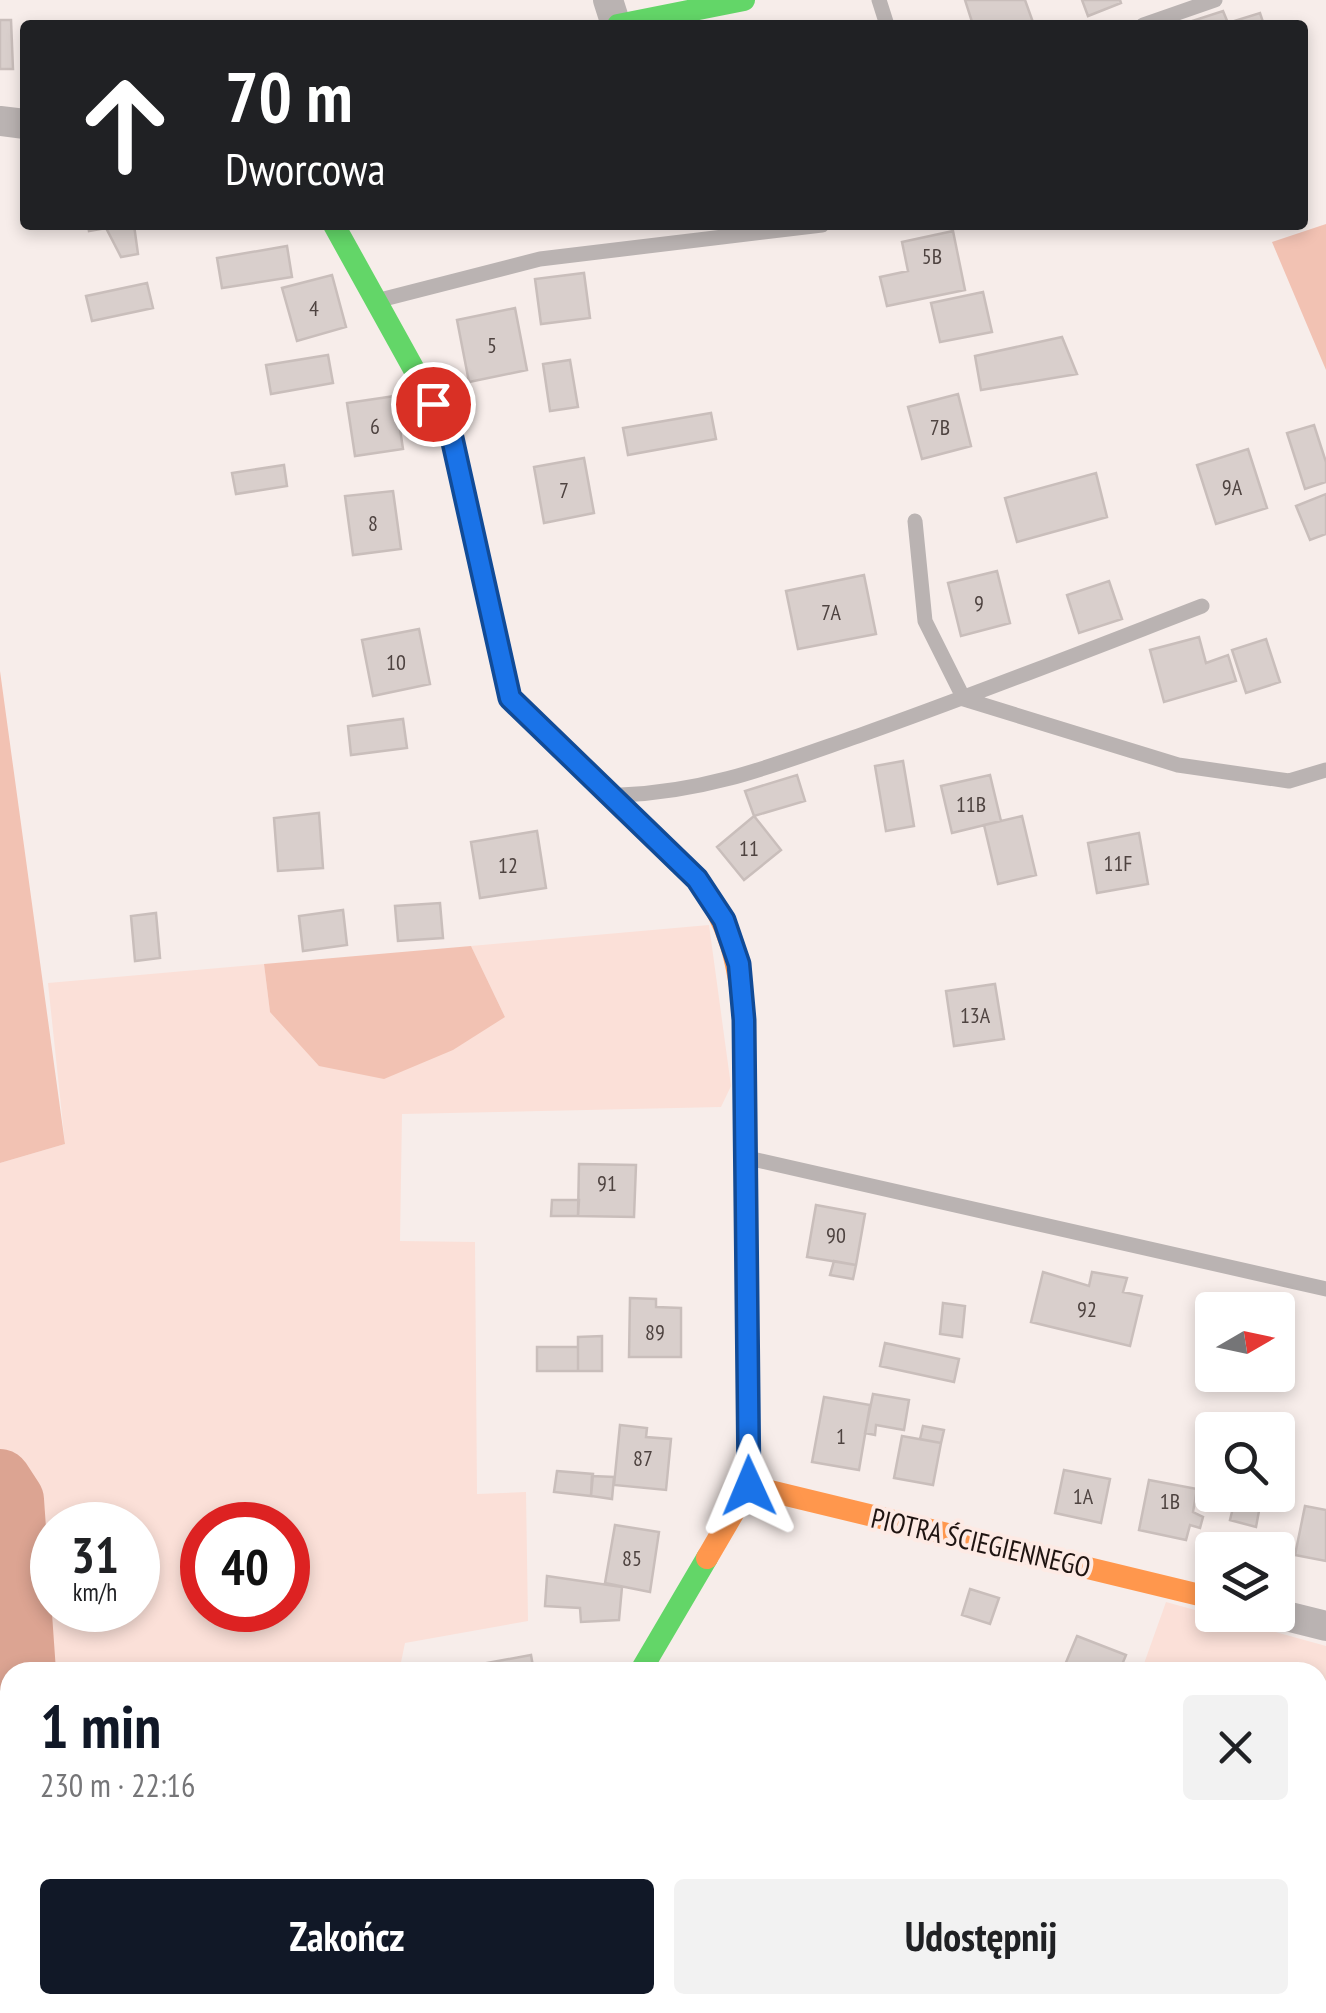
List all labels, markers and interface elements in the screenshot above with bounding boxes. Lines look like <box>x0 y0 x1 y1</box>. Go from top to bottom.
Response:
text: 70 m <box>225 51 353 141</box>
icon: ahead <box>60 60 190 190</box>
text: Dworcowa <box>225 139 385 197</box>
house number: 5B <box>922 242 942 270</box>
house number: 4 <box>309 294 319 322</box>
house number: 5 <box>487 331 497 359</box>
pin <box>391 362 476 447</box>
icon: arrive <box>406 377 461 432</box>
house number: 6 <box>370 412 380 440</box>
house number: 7B <box>930 413 950 441</box>
house number: 9A <box>1222 473 1243 501</box>
house number: 7 <box>559 476 569 504</box>
house number: 8 <box>368 509 378 537</box>
house number: 9 <box>974 589 984 617</box>
house number: 7A <box>821 598 842 626</box>
house number: 10 <box>386 648 406 676</box>
house number: 11B <box>956 790 986 818</box>
house number: 11 <box>739 834 759 862</box>
house number: 11F <box>1104 849 1132 877</box>
house number: 12 <box>498 851 518 879</box>
house number: 13A <box>960 1001 991 1029</box>
house number: 91 <box>597 1169 617 1197</box>
house number: 90 <box>826 1221 846 1249</box>
north arrow <box>1195 1292 1295 1392</box>
map controls <box>1195 1292 1295 1632</box>
house number: 92 <box>1077 1295 1097 1323</box>
house number: 89 <box>645 1318 665 1346</box>
button: search <box>1195 1412 1295 1512</box>
house number: 1 <box>836 1422 846 1450</box>
position arrow <box>697 1434 801 1538</box>
house number: 87 <box>633 1444 653 1472</box>
house number: 1A <box>1073 1482 1094 1510</box>
house number: 1B <box>1160 1487 1180 1515</box>
street label: PIOTRA ŚCIEGIENNEGO <box>868 1499 1094 1585</box>
speed limit sign: 40 <box>180 1502 310 1632</box>
text: 31 <box>71 1522 119 1587</box>
button: layers <box>1195 1532 1295 1632</box>
house number: 85 <box>622 1544 642 1572</box>
text: km/h <box>73 1576 117 1608</box>
text: 1 min <box>40 1687 161 1765</box>
button: close <box>1183 1695 1288 1800</box>
text: 230 m · 22:16 <box>40 1764 195 1806</box>
button: Zakończ <box>40 1879 654 1994</box>
button: Udostępnij <box>674 1879 1288 1994</box>

